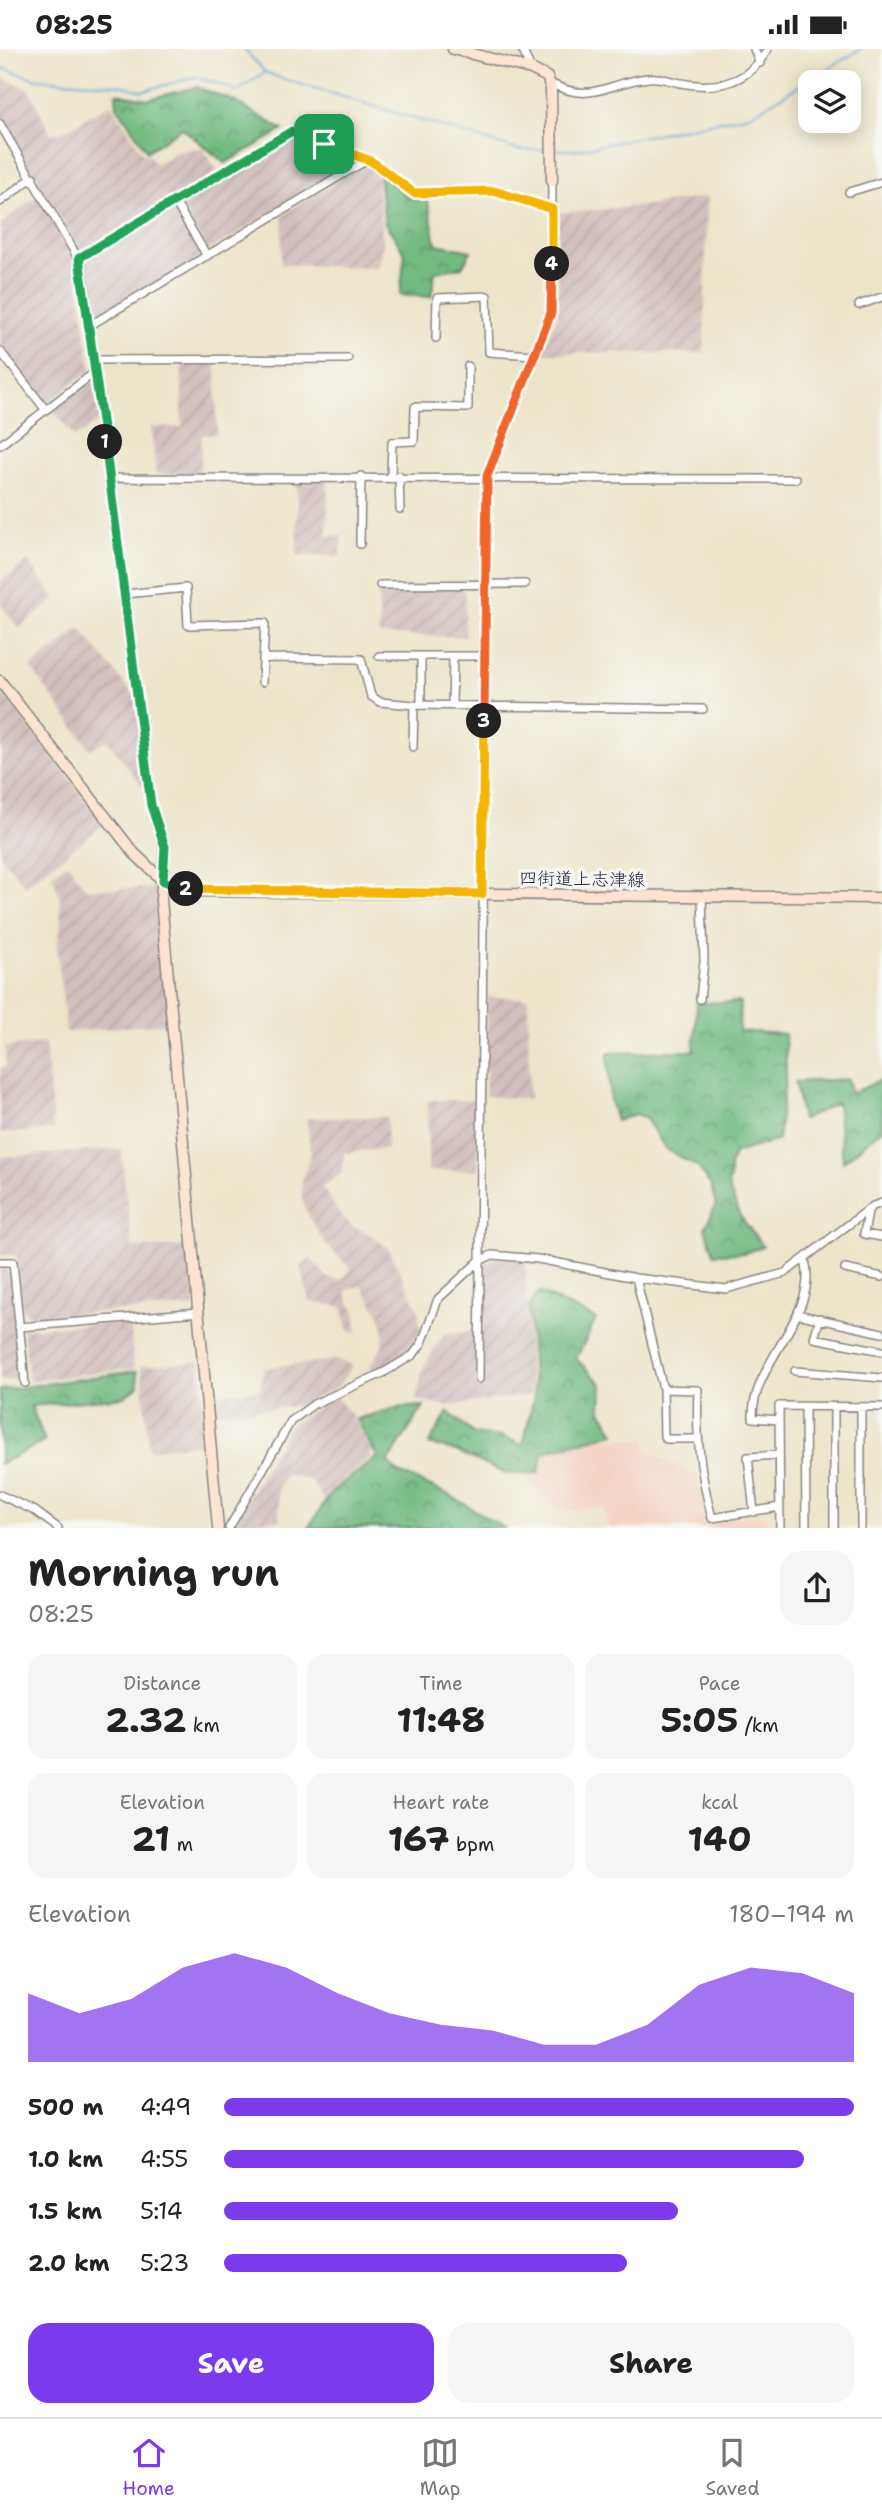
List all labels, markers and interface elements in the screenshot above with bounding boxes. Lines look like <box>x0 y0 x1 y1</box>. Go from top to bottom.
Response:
text: 08:25 <box>35 7 113 42</box>
map controls <box>798 70 861 133</box>
button: layers <box>798 70 861 133</box>
pin <box>294 114 354 174</box>
icon: arrive <box>305 125 343 163</box>
pin: 4 <box>534 247 570 281</box>
text: 4 <box>545 251 558 276</box>
pin: 1 <box>88 425 122 459</box>
text: 1 <box>100 429 109 454</box>
pin: 3 <box>466 703 502 739</box>
text: 3 <box>477 708 490 733</box>
street label: 四街道上志津線 <box>519 866 645 892</box>
pin: 2 <box>168 871 204 907</box>
text: 2 <box>179 876 192 901</box>
text: Morning run <box>28 1547 279 1598</box>
button: share <box>780 1551 854 1625</box>
text: 08:25 <box>28 1599 94 1629</box>
text: Distance <box>123 1671 201 1696</box>
text: Time <box>419 1671 463 1696</box>
text: Pace <box>699 1671 741 1696</box>
text: 2.32 <box>105 1696 186 1743</box>
text: 11:48 <box>396 1696 486 1743</box>
text: 5:05 <box>661 1696 738 1743</box>
text: km <box>186 1713 220 1738</box>
text: /km <box>738 1713 779 1738</box>
text: Elevation <box>120 1790 205 1815</box>
text: Heart rate <box>393 1790 489 1815</box>
text: kcal <box>701 1790 738 1815</box>
text: 21 <box>131 1815 170 1862</box>
text: 167 <box>388 1815 450 1862</box>
text: 140 <box>688 1815 752 1862</box>
text: m <box>170 1832 193 1857</box>
text: bpm <box>450 1832 494 1857</box>
text: Elevation <box>28 1899 131 1929</box>
text: 180–194 m <box>729 1899 854 1929</box>
text: 500 m <box>28 2092 103 2122</box>
text: 4:49 <box>140 2092 191 2122</box>
text: 1.0 km <box>28 2144 103 2174</box>
text: 4:55 <box>140 2144 188 2174</box>
text: 1.5 km <box>28 2196 102 2226</box>
text: 5:14 <box>140 2196 183 2226</box>
text: 2.0 km <box>28 2248 110 2278</box>
text: 5:23 <box>140 2248 189 2278</box>
button: Save <box>28 2323 434 2403</box>
button: Share <box>448 2323 854 2403</box>
tab: Home <box>123 2434 175 2501</box>
tab: Map <box>420 2434 460 2501</box>
tab: Saved <box>706 2434 759 2501</box>

